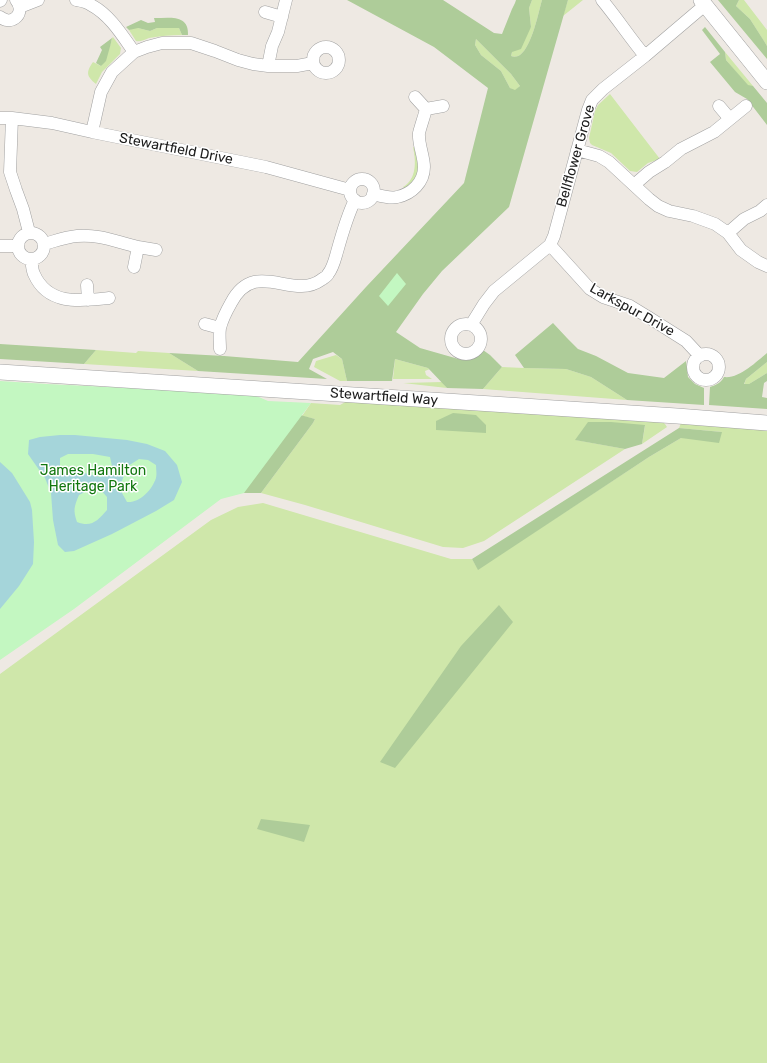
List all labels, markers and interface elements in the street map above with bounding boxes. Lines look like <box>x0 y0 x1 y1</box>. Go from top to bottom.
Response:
street label: Bellflower Grove <box>553 103 599 209</box>
street label: Stewartfield Drive <box>118 130 234 168</box>
street label: Larkspur Drive <box>587 280 677 340</box>
street label: Stewartfield Way <box>329 385 439 409</box>
park label: James Hamilton Heritage Park <box>40 463 146 496</box>

